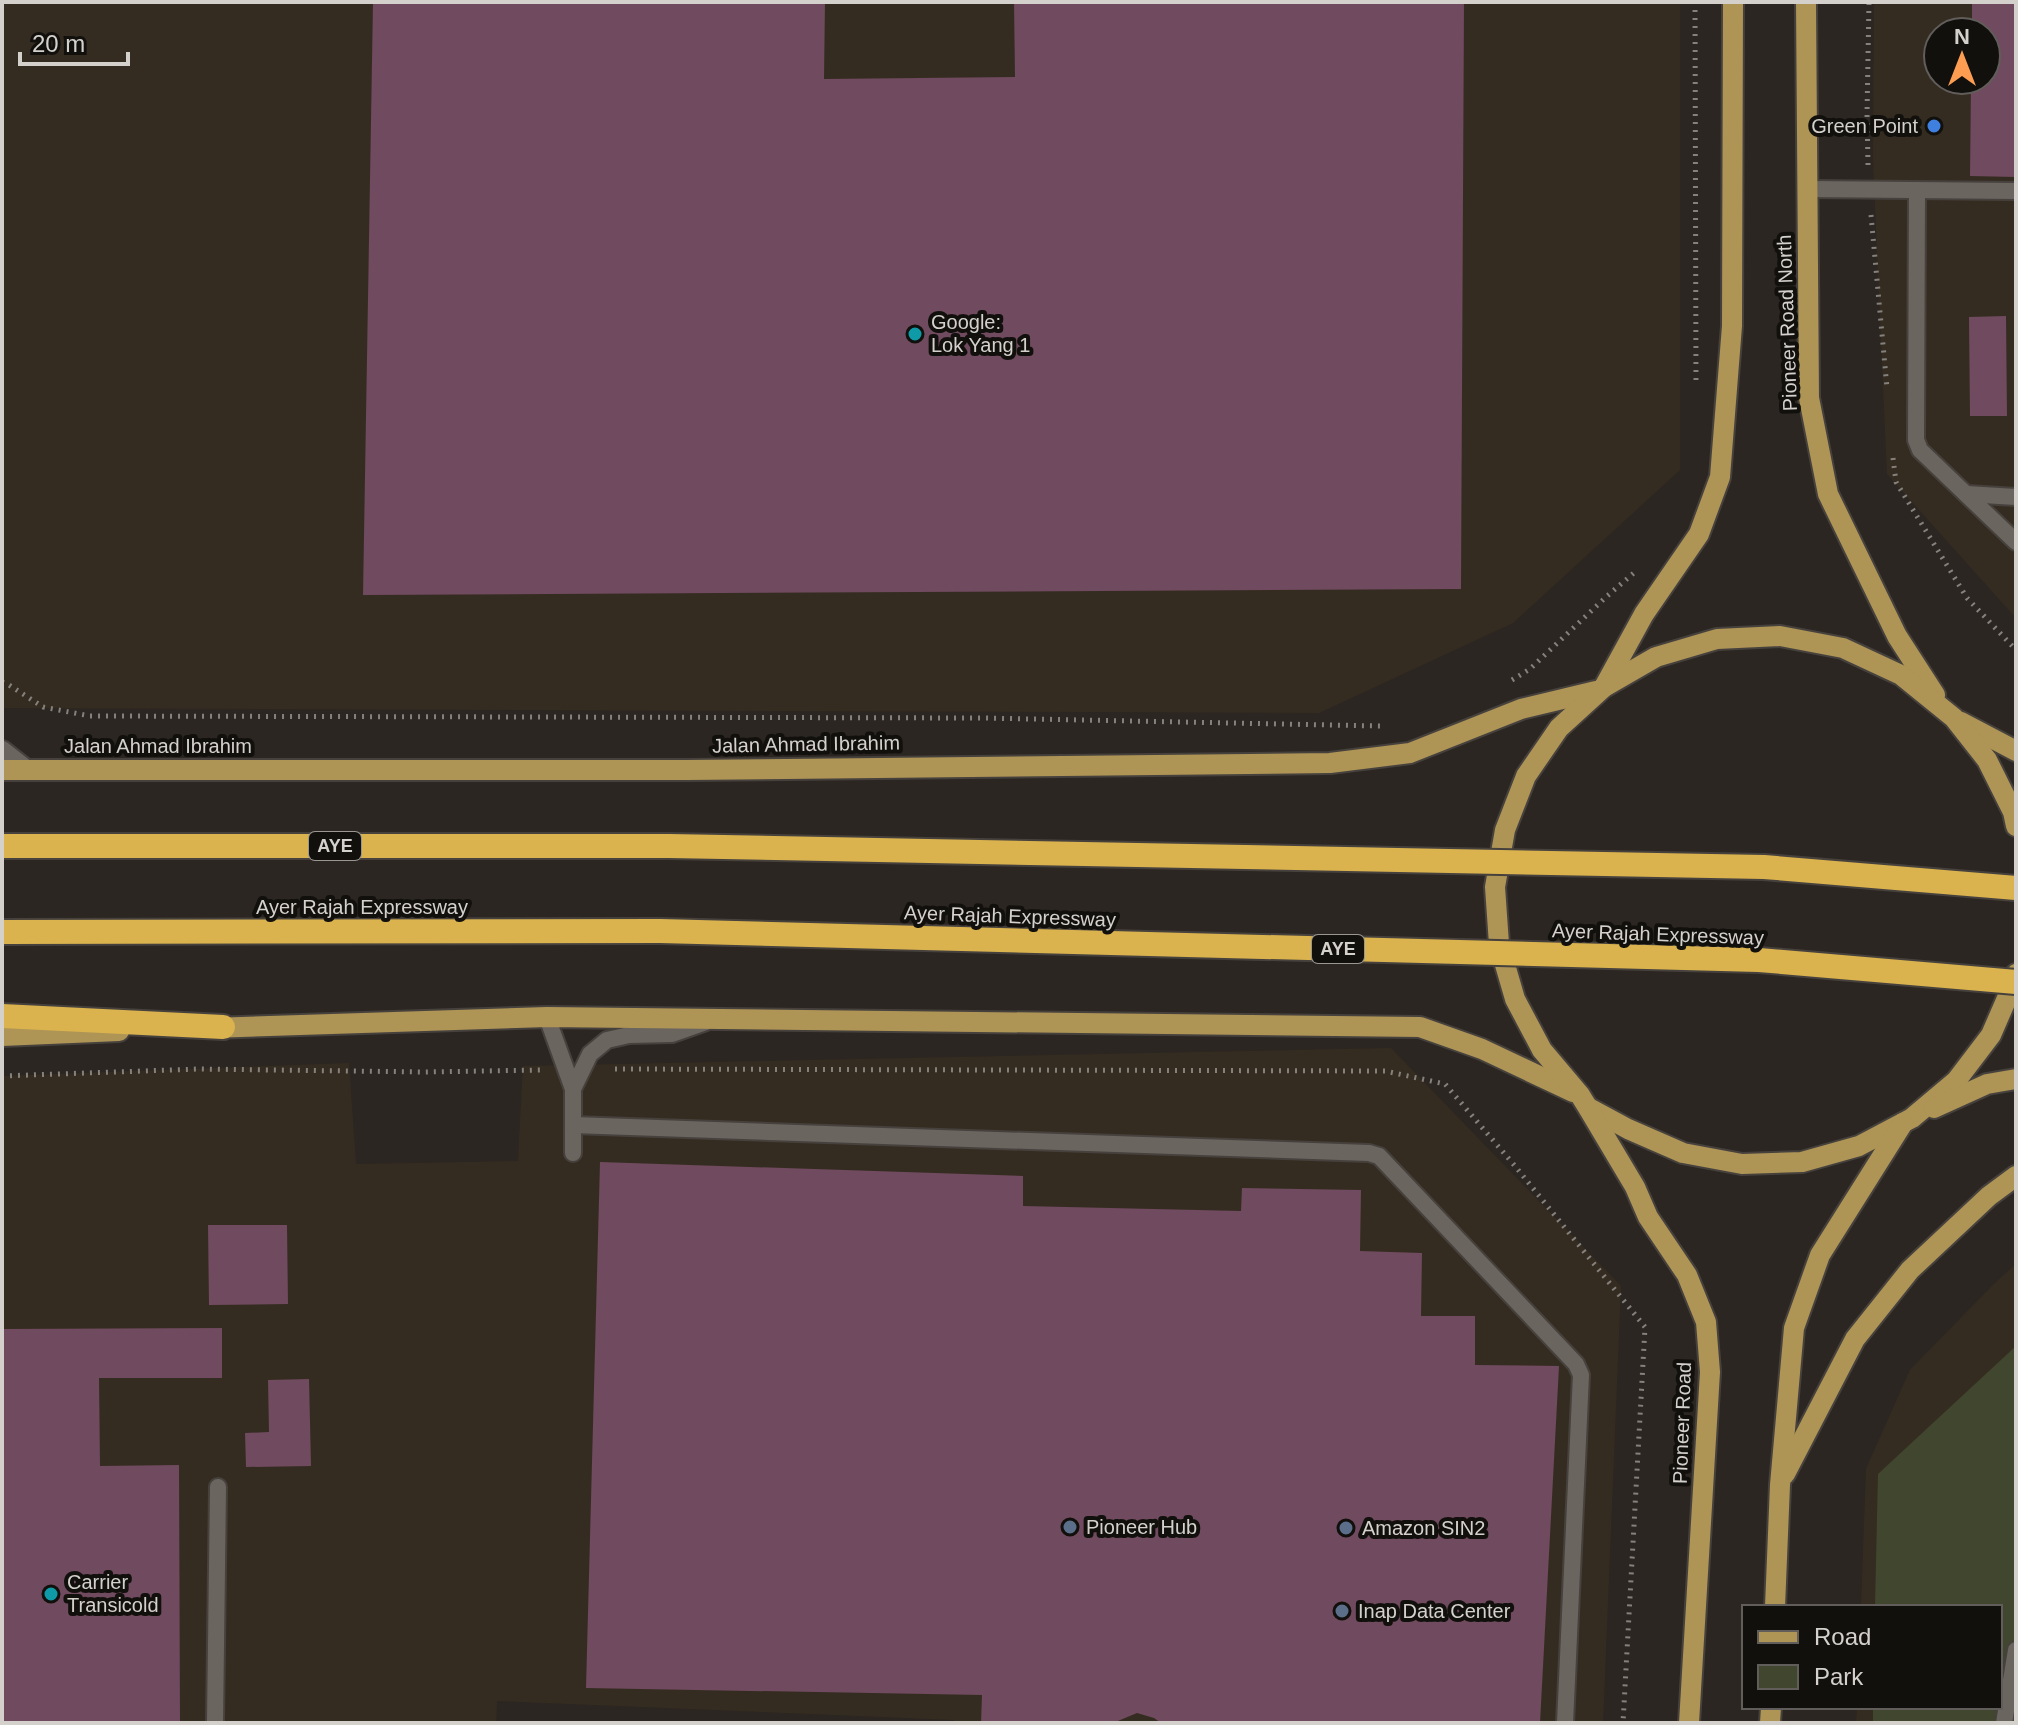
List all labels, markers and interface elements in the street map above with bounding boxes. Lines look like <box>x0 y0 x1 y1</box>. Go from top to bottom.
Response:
scale bar <box>20 16 128 66</box>
north arrow <box>1922 16 2002 96</box>
text: N <box>1954 24 1970 49</box>
text: 20 m <box>32 30 85 57</box>
place label: Green Point <box>1811 115 1918 137</box>
marker: Green Point <box>1925 117 1943 135</box>
street label: Pioneer Road North <box>1773 234 1801 412</box>
place label: Google: Lok Yang 1 <box>931 311 1030 356</box>
marker: Google: Lok Yang 1 <box>906 325 924 343</box>
street label: Jalan Ahmad Ibrahim <box>712 731 900 757</box>
street label: Jalan Ahmad Ibrahim <box>64 735 252 757</box>
road number: AYE <box>309 832 361 860</box>
street label: Ayer Rajah Expressway <box>256 896 468 918</box>
street label: Ayer Rajah Expressway <box>904 901 1116 931</box>
street label: Ayer Rajah Expressway <box>1552 919 1764 949</box>
road number: AYE <box>1312 935 1364 963</box>
street label: Pioneer Road <box>1669 1361 1695 1485</box>
place label: Pioneer Hub <box>1086 1516 1197 1538</box>
place label: Amazon SIN2 <box>1362 1517 1485 1539</box>
marker: Pioneer Hub <box>1061 1518 1079 1536</box>
marker: Amazon SIN2 <box>1337 1519 1355 1537</box>
place label: Carrier Transicold <box>67 1571 159 1616</box>
marker: Carrier Transicold <box>42 1585 60 1603</box>
place label: Inap Data Center <box>1358 1600 1511 1622</box>
marker: Inap Data Center <box>1333 1602 1351 1620</box>
legend <box>1742 1605 2002 1709</box>
text: Road <box>1814 1623 1871 1650</box>
text: Park <box>1814 1663 1864 1690</box>

